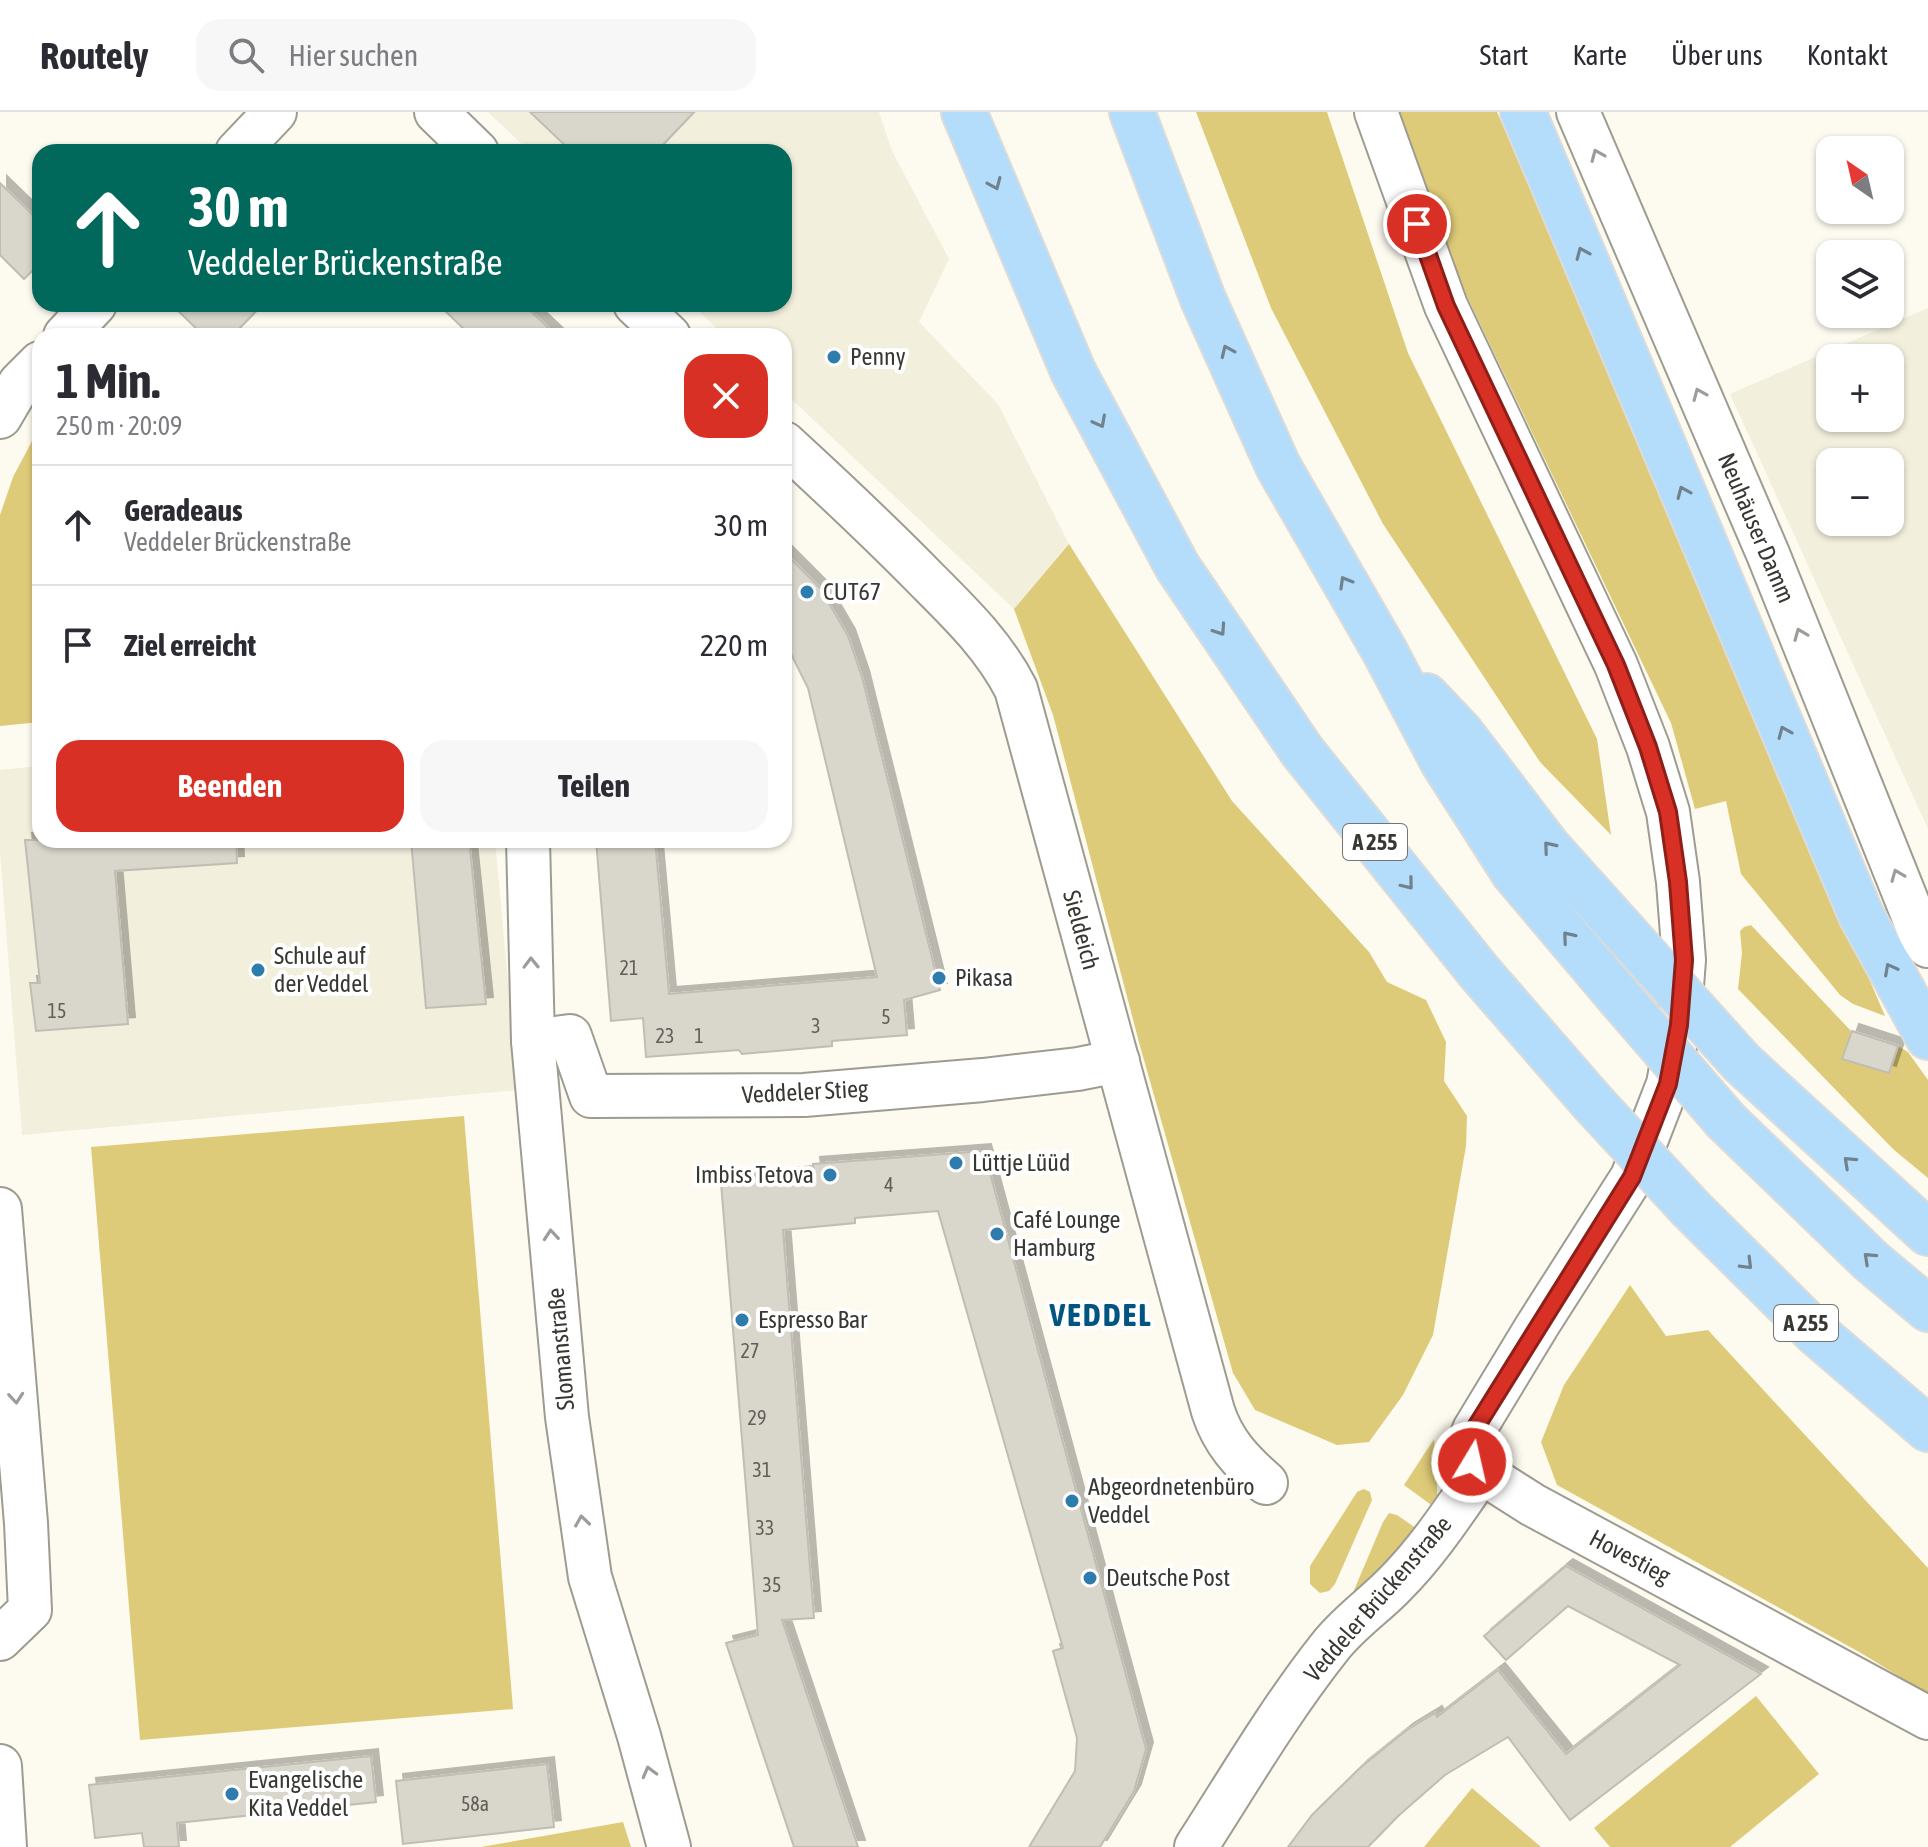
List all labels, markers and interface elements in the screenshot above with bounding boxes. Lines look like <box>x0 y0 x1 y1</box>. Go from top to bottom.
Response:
search box <box>196 19 756 91</box>
icon: search <box>224 33 268 77</box>
text: Routely <box>40 34 148 77</box>
text: Hier suchen <box>288 38 418 72</box>
text: Start <box>1479 39 1528 71</box>
text: Karte <box>1572 39 1627 71</box>
text: Über uns <box>1671 39 1763 71</box>
text: Kontakt <box>1807 39 1888 71</box>
north arrow <box>1816 136 1904 224</box>
map controls <box>1816 136 1904 536</box>
one-way arrow <box>1590 149 1606 163</box>
text: 30 m <box>188 175 289 239</box>
icon: ahead <box>56 176 160 280</box>
one-way arrow <box>985 176 1001 190</box>
pin <box>1383 190 1451 258</box>
icon: arrive <box>1395 202 1439 246</box>
button: layers <box>1816 240 1904 328</box>
text: Veddeler Brückenstraße <box>188 241 503 283</box>
one-way arrow <box>1576 247 1592 261</box>
place label: Penny <box>850 343 906 370</box>
button: + <box>1816 344 1904 432</box>
one-way arrow <box>1220 345 1236 359</box>
marker: Penny <box>825 348 843 366</box>
text: 1 Min. <box>56 353 160 408</box>
button: close <box>684 354 768 438</box>
one-way arrow <box>1693 388 1709 402</box>
text: 250 m · 20:09 <box>56 411 182 441</box>
one-way arrow <box>1090 413 1105 428</box>
button: − <box>1816 448 1904 536</box>
street label: Neuhäuser Damm <box>1713 449 1800 607</box>
one-way arrow <box>1677 486 1693 500</box>
text: Geradeaus <box>124 493 243 527</box>
icon: ahead <box>56 503 100 547</box>
text: 30 m <box>714 508 768 542</box>
text: Veddeler Brückenstraße <box>124 527 351 557</box>
one-way arrow <box>1339 576 1355 591</box>
place label: CUT67 <box>823 578 881 605</box>
marker: CUT67 <box>798 583 816 601</box>
one-way arrow <box>1211 622 1226 636</box>
icon: arrive <box>56 623 100 667</box>
text: Ziel erreicht <box>124 628 256 662</box>
text: 220 m <box>700 628 768 662</box>
one-way arrow <box>1793 628 1810 642</box>
one-way arrow <box>1778 726 1794 740</box>
button: Beenden <box>56 740 404 832</box>
button: Teilen <box>420 740 768 832</box>
road number: A 255 <box>1343 824 1407 860</box>
one-way arrow <box>1544 842 1559 856</box>
one-way arrow <box>1890 869 1906 883</box>
one-way arrow <box>1399 875 1413 890</box>
street label: Sieldeich <box>1058 887 1105 972</box>
one-way arrow <box>1563 931 1578 946</box>
place label: Schule auf der Veddel <box>274 942 369 997</box>
one-way arrow <box>522 956 540 969</box>
house number: 21 <box>620 956 638 979</box>
marker: Schule auf der Veddel <box>249 961 267 979</box>
one-way arrow <box>1884 963 1899 978</box>
place label: Pikasa <box>955 964 1013 991</box>
marker: Pikasa <box>930 969 948 987</box>
house number: 15 <box>48 999 66 1022</box>
house number: 5 <box>881 1005 891 1028</box>
house number: 3 <box>811 1014 821 1037</box>
house number: 23 <box>656 1024 674 1047</box>
house number: 1 <box>694 1024 704 1047</box>
street label: Veddeler Stieg <box>741 1075 870 1108</box>
place label: Lüttje Lüüd <box>972 1149 1070 1176</box>
marker: Lüttje Lüüd <box>947 1154 965 1172</box>
one-way arrow <box>1844 1157 1859 1171</box>
place label: Imbiss Tetova <box>695 1161 814 1188</box>
marker: Imbiss Tetova <box>821 1166 839 1184</box>
house number: 4 <box>884 1173 894 1196</box>
place label: Café Lounge Hamburg <box>1013 1206 1120 1261</box>
marker: Café Lounge Hamburg <box>988 1225 1006 1243</box>
one-way arrow <box>542 1228 559 1241</box>
one-way arrow <box>1864 1253 1878 1268</box>
one-way arrow <box>1738 1255 1752 1269</box>
street label: Slomanstraße <box>542 1287 579 1411</box>
district label: VEDDEL <box>1048 1296 1153 1333</box>
road number: A 255 <box>1774 1305 1838 1341</box>
place label: Espresso Bar <box>758 1306 868 1333</box>
marker: Espresso Bar <box>733 1311 751 1329</box>
house number: 27 <box>741 1339 759 1362</box>
one-way arrow <box>7 1392 24 1405</box>
house number: 29 <box>748 1406 766 1429</box>
position arrow <box>1430 1420 1514 1504</box>
house number: 31 <box>753 1458 771 1481</box>
place label: Abgeordnetenbüro Veddel <box>1088 1473 1255 1528</box>
marker: Abgeordnetenbüro Veddel <box>1063 1492 1081 1510</box>
street label: Veddeler Brückenstraße <box>1299 1511 1457 1687</box>
one-way arrow <box>574 1514 591 1528</box>
house number: 33 <box>756 1516 774 1539</box>
street label: Hovestieg <box>1585 1524 1676 1589</box>
place label: Deutsche Post <box>1106 1564 1230 1591</box>
marker: Deutsche Post <box>1081 1569 1099 1587</box>
house number: 35 <box>763 1573 781 1596</box>
one-way arrow <box>641 1765 658 1779</box>
place label: Evangelische Kita Veddel <box>248 1766 363 1821</box>
marker: Evangelische Kita Veddel <box>223 1785 241 1803</box>
house number: 58a <box>461 1792 489 1815</box>

